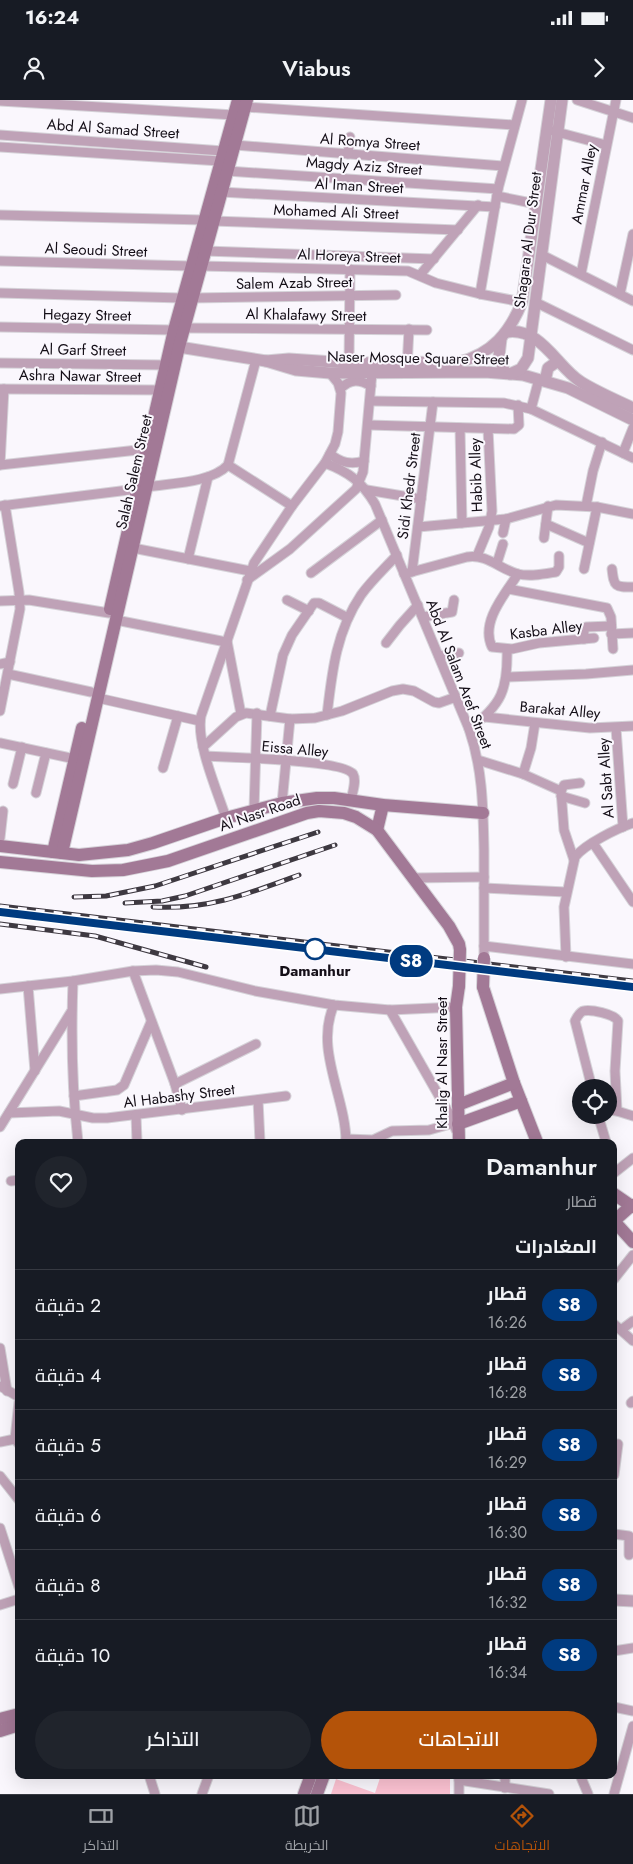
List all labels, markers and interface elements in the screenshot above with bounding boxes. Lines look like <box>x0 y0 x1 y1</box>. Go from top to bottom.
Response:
text: 16:24 <box>25 4 79 31</box>
text: Viabus <box>282 52 351 84</box>
icon: person <box>20 54 48 82</box>
icon: forward <box>585 54 613 82</box>
street label: Abd Al Samad Street <box>46 113 180 145</box>
street label: Al Romya Street <box>319 128 421 156</box>
street label: Ammar Alley <box>565 142 603 226</box>
street label: Magdy Aziz Street <box>305 151 423 181</box>
street label: Shagara Al Dur Street <box>509 170 547 309</box>
street label: Al Iman Street <box>314 173 404 199</box>
street label: Mohamed Ali Street <box>273 199 399 225</box>
street label: Al Seoudi Street <box>44 237 148 263</box>
street label: Al Horeya Street <box>297 243 401 269</box>
street label: Salem Azab Street <box>236 271 353 295</box>
street label: Hegazy Street <box>43 303 132 327</box>
street label: Al Khalafawy Street <box>245 303 367 327</box>
street label: Al Garf Street <box>40 338 127 362</box>
street label: Naser Mosque Square Street <box>327 345 510 371</box>
street label: Ashra Nawar Street <box>19 364 142 388</box>
street label: Salah Salem Street <box>110 412 158 532</box>
street label: Sidi Khedr Street <box>392 431 426 541</box>
street label: Habib Alley <box>464 437 488 513</box>
street label: Abd Al Salam Aref Street <box>420 596 498 752</box>
street label: Kasba Alley <box>508 615 584 645</box>
street label: Barakat Alley <box>519 696 602 725</box>
street label: Eissa Alley <box>261 735 330 763</box>
street label: Al Sabt Alley <box>592 737 620 819</box>
street label: Al Nasr Road <box>216 789 304 837</box>
marker: Damanhur <box>304 938 326 960</box>
line badge: S8 <box>388 945 434 977</box>
text: S8 <box>400 948 422 974</box>
place label: Damanhur <box>279 960 352 982</box>
street label: Khalig Al Nasr Street <box>431 997 453 1129</box>
street label: Al Habashy Street <box>122 1078 236 1114</box>
map controls <box>572 1079 617 1124</box>
button: locate <box>572 1079 617 1124</box>
text: Damanhur <box>486 1149 597 1184</box>
button: heart <box>35 1156 87 1208</box>
text: قطار <box>566 1190 597 1213</box>
text: المغادرات <box>515 1233 597 1260</box>
text: قطار <box>487 1280 527 1307</box>
text: 2 دقيقة <box>35 1292 101 1319</box>
text: S8 <box>558 1292 581 1318</box>
text: 16:26 <box>487 1311 527 1334</box>
text: قطار <box>487 1350 527 1377</box>
text: 4 دقيقة <box>35 1362 101 1389</box>
text: S8 <box>558 1362 581 1388</box>
text: 16:28 <box>488 1381 527 1404</box>
text: قطار <box>487 1420 527 1447</box>
text: 5 دقيقة <box>35 1432 101 1459</box>
text: S8 <box>558 1432 581 1458</box>
text: 16:29 <box>487 1451 527 1474</box>
text: قطار <box>487 1490 527 1517</box>
text: 6 دقيقة <box>35 1502 101 1529</box>
text: S8 <box>558 1502 581 1528</box>
text: 16:30 <box>487 1521 527 1544</box>
text: قطار <box>487 1560 527 1587</box>
text: 8 دقيقة <box>35 1572 101 1599</box>
text: S8 <box>558 1572 581 1598</box>
text: 16:32 <box>488 1591 527 1614</box>
text: قطار <box>487 1630 527 1657</box>
text: 10 دقيقة <box>35 1642 110 1669</box>
text: S8 <box>558 1642 581 1668</box>
text: 16:34 <box>488 1661 527 1684</box>
button: التذاكر <box>35 1711 311 1769</box>
button: الاتجاهات <box>321 1711 597 1769</box>
tab: التذاكر <box>83 1802 119 1858</box>
tab: الخريطة <box>285 1802 329 1858</box>
tab: الاتجاهات <box>495 1802 550 1858</box>

